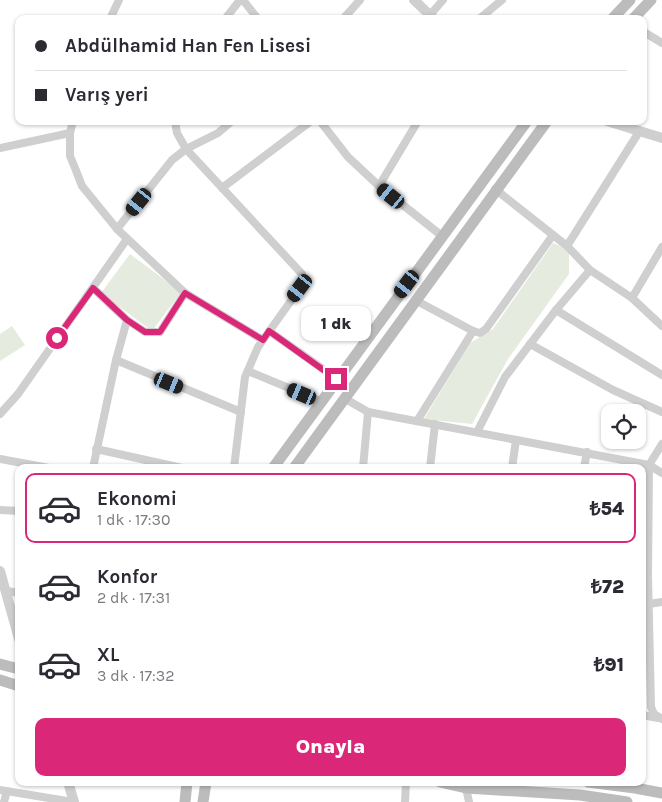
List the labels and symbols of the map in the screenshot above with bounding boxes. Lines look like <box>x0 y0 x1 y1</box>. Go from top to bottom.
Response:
car <box>374 181 407 211</box>
car <box>123 186 154 218</box>
car <box>391 268 422 300</box>
car <box>284 272 315 304</box>
callout: 1 dk <box>301 306 371 342</box>
route start <box>46 327 68 349</box>
route end <box>325 368 347 390</box>
car <box>152 370 185 396</box>
car <box>285 381 318 407</box>

